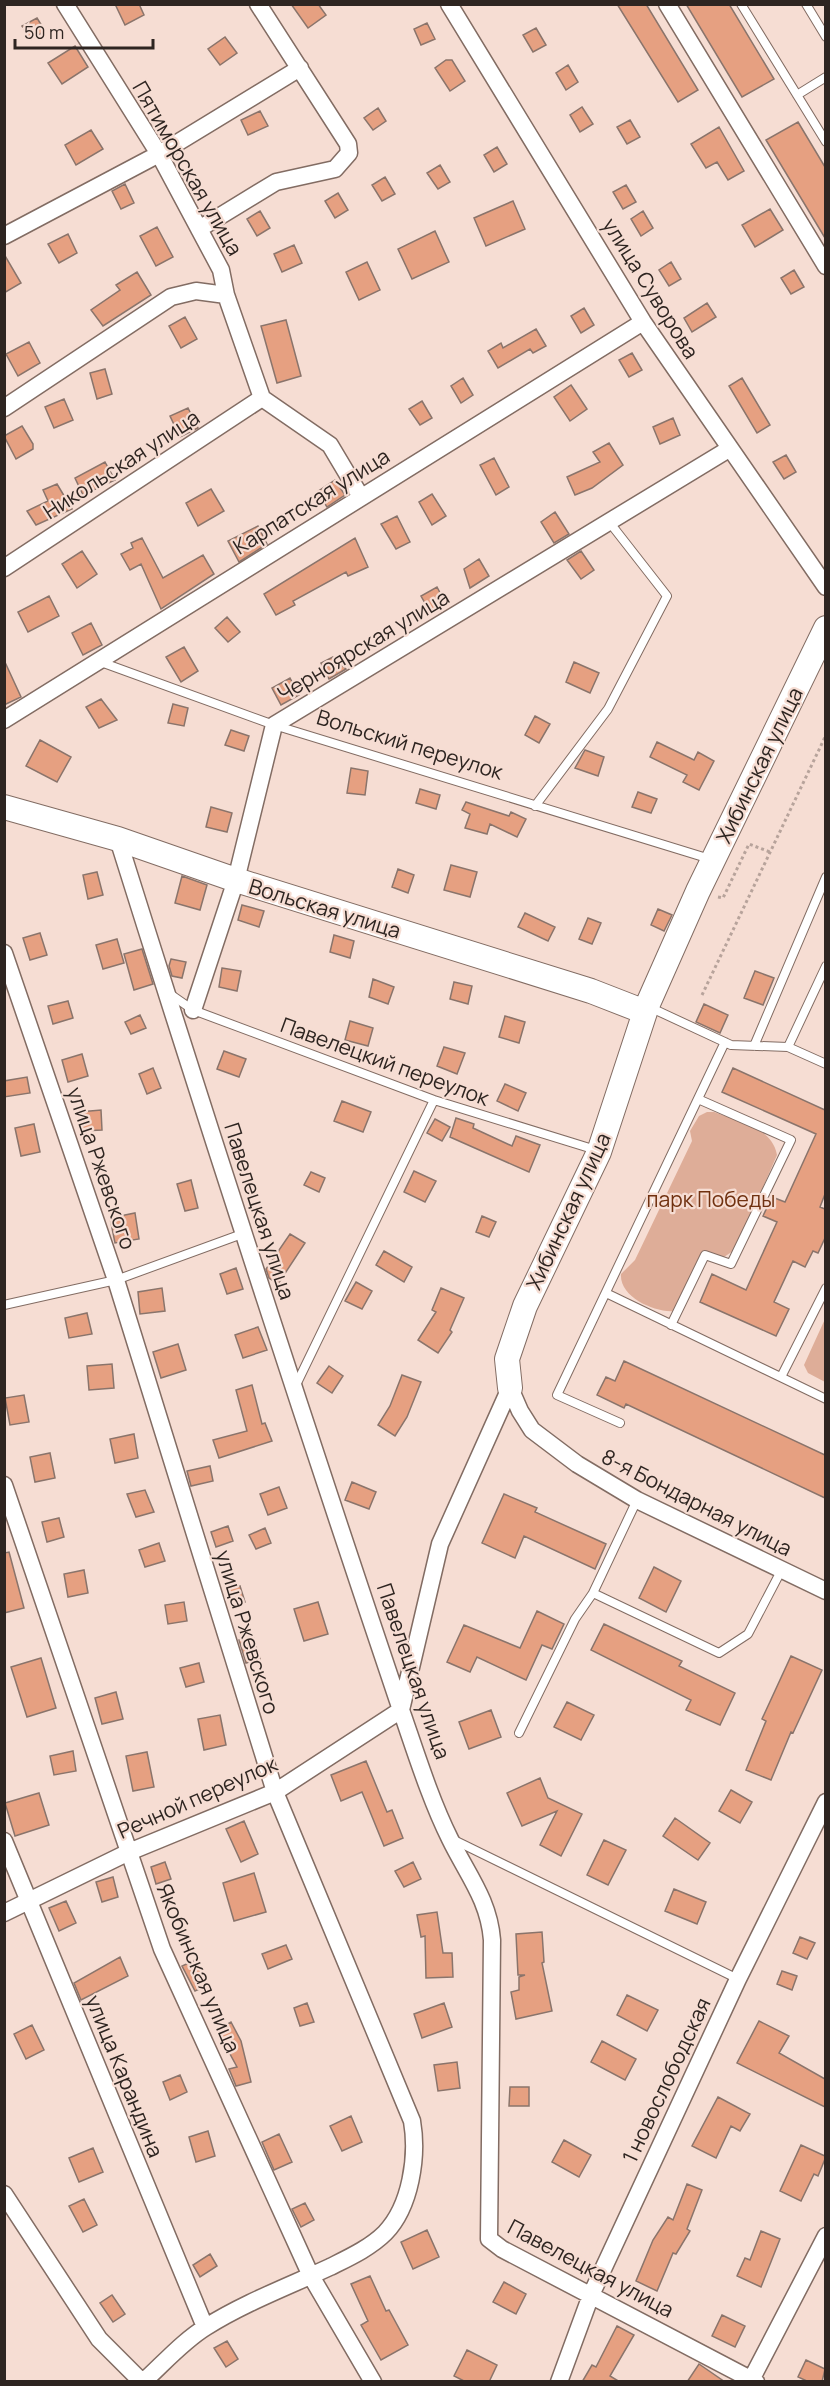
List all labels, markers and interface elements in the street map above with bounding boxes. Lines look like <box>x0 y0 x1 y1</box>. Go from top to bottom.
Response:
scale bar <box>15 12 153 50</box>
text: 50 m <box>24 20 64 44</box>
street label: Пятиморская улица <box>127 76 249 260</box>
street label: улица Суворова <box>596 212 706 364</box>
street label: Никольская улица <box>37 403 205 525</box>
street label: Карпатская улица <box>227 442 395 560</box>
street label: Черноярская улица <box>272 583 454 707</box>
street label: Хибинская улица <box>709 682 809 848</box>
street label: Вольский переулок <box>314 702 507 786</box>
street label: Вольская улица <box>246 872 404 944</box>
street label: Павелецкий переулок <box>277 1010 494 1112</box>
street label: улица Ржевского <box>61 1083 143 1253</box>
street label: Павелецкая улица <box>218 1119 302 1303</box>
street label: Хибинская улица <box>519 1128 617 1294</box>
park label: парк Победы <box>647 1185 775 1213</box>
street label: 8-я Бондарная улица <box>597 1442 797 1562</box>
street label: улица Ржевского <box>210 1547 286 1717</box>
street label: Павелецкая улица <box>371 1579 457 1763</box>
street label: Речной переулок <box>113 1749 282 1845</box>
street label: Якобинская улица <box>151 1879 247 2057</box>
street label: улица Карандина <box>80 1991 170 2161</box>
street label: 1 новослободская <box>615 1993 717 2167</box>
street label: Павелецкая улица <box>503 2212 679 2324</box>

